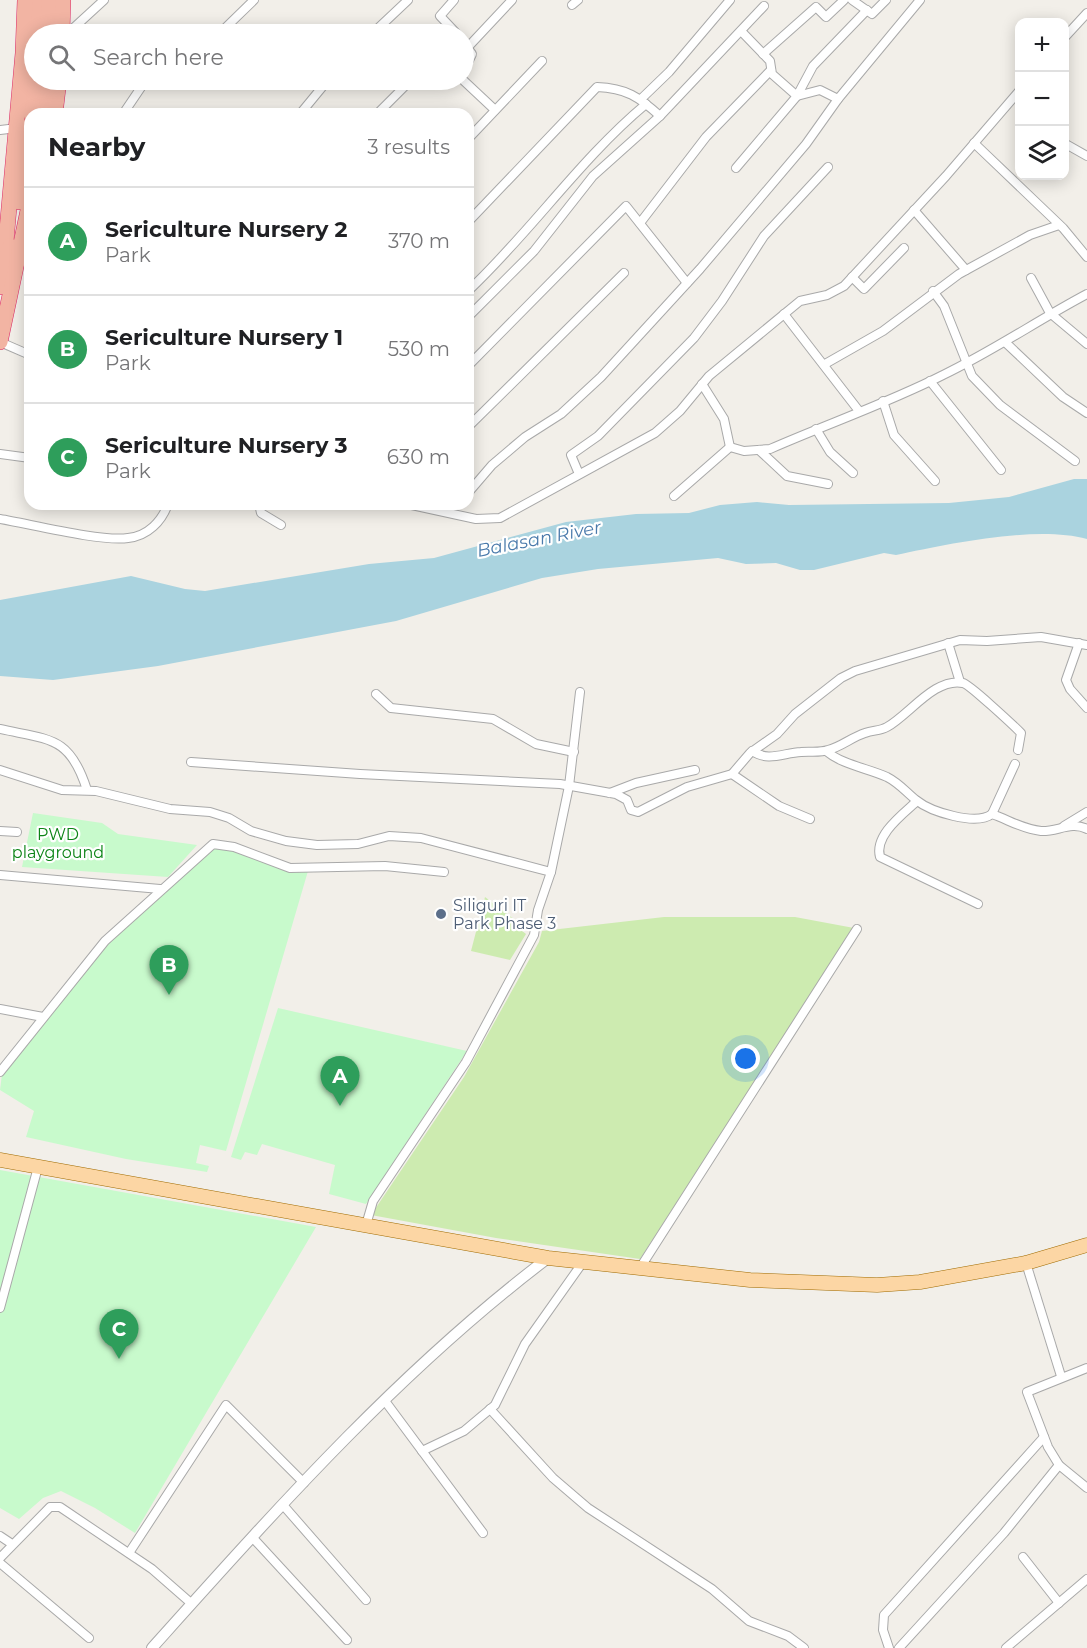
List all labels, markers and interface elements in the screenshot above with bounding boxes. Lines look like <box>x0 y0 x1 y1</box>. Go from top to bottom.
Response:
map controls <box>1015 18 1069 180</box>
button: + <box>1015 18 1069 72</box>
search box <box>24 24 474 90</box>
icon: search <box>45 41 78 74</box>
text: Search here <box>93 44 224 71</box>
button: − <box>1015 72 1069 126</box>
button: layers <box>1015 126 1069 180</box>
text: Nearby <box>48 131 145 163</box>
text: 3 results <box>367 135 450 159</box>
text: Sericulture Nursery 2 <box>105 216 348 243</box>
text: A <box>60 229 75 253</box>
text: 370 m <box>388 229 450 253</box>
text: Park <box>105 243 151 267</box>
text: Sericulture Nursery 1 <box>105 324 343 351</box>
text: B <box>60 337 75 361</box>
text: 530 m <box>388 337 450 361</box>
text: Park <box>105 351 151 375</box>
text: Sericulture Nursery 3 <box>105 432 348 459</box>
text: C <box>60 445 75 469</box>
text: 630 m <box>387 445 450 469</box>
text: Park <box>105 459 151 483</box>
water label: Balasan River <box>475 516 604 562</box>
park label: PWD playground <box>12 825 104 862</box>
place label: Siliguri IT Park Phase 3 <box>453 896 556 933</box>
marker: Siliguri IT Park Phase 3 <box>434 907 448 921</box>
pin: B <box>150 946 188 995</box>
your location <box>731 1044 760 1073</box>
pin: A <box>320 1056 360 1106</box>
pin: C <box>100 1310 138 1359</box>

